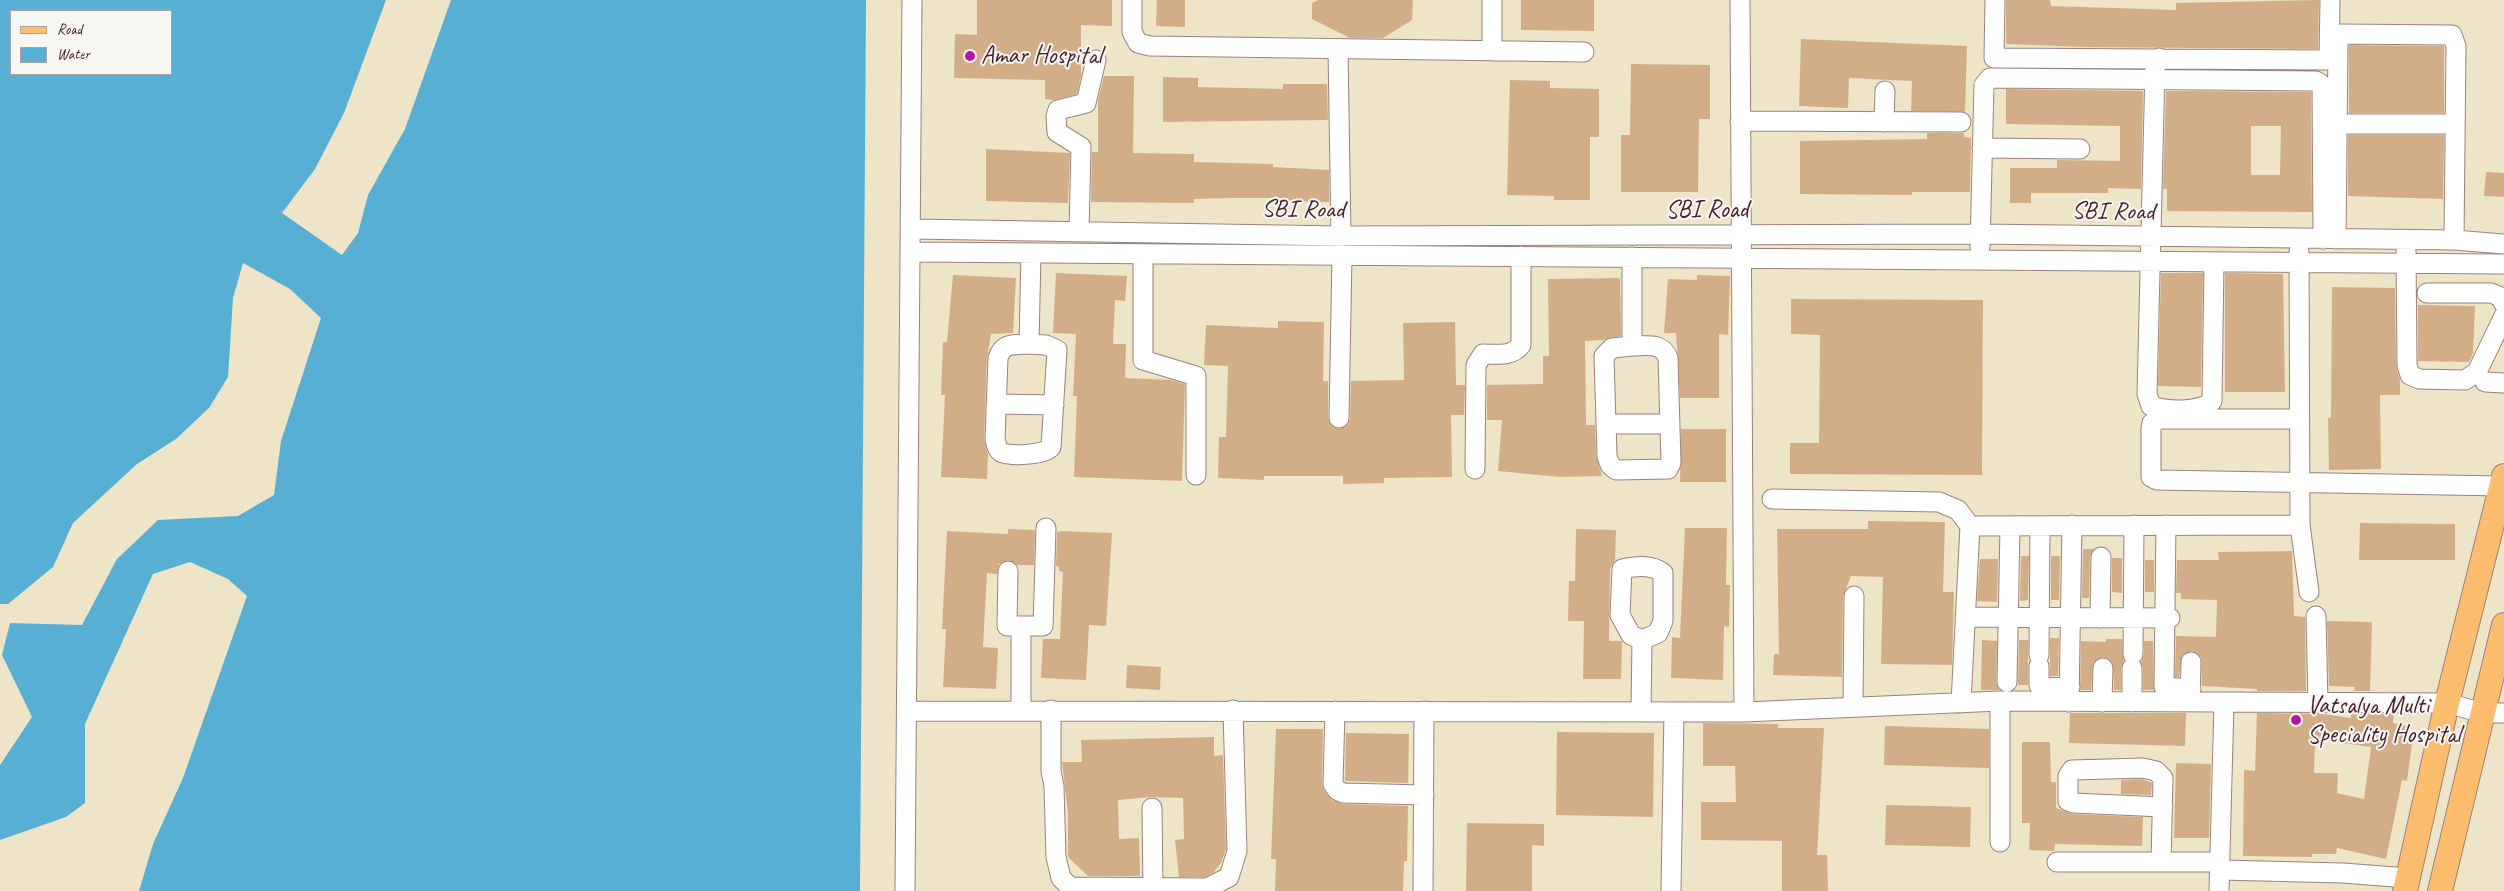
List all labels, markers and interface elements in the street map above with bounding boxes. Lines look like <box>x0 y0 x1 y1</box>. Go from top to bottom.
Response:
legend <box>10 10 172 75</box>
text: Road <box>57 20 82 39</box>
place label: Amar Hospital <box>981 41 1102 71</box>
text: Water <box>57 45 90 64</box>
marker: Amar Hospital <box>963 49 977 63</box>
street label: SBI Road <box>1261 194 1345 226</box>
street label: SBI Road <box>1666 195 1748 225</box>
street label: SBI Road <box>2071 196 2155 228</box>
place label: Vatsalya Multi Speciality Hospital <box>2307 691 2460 750</box>
marker: Vatsalya Multi Speciality Hospital <box>2289 713 2303 727</box>

